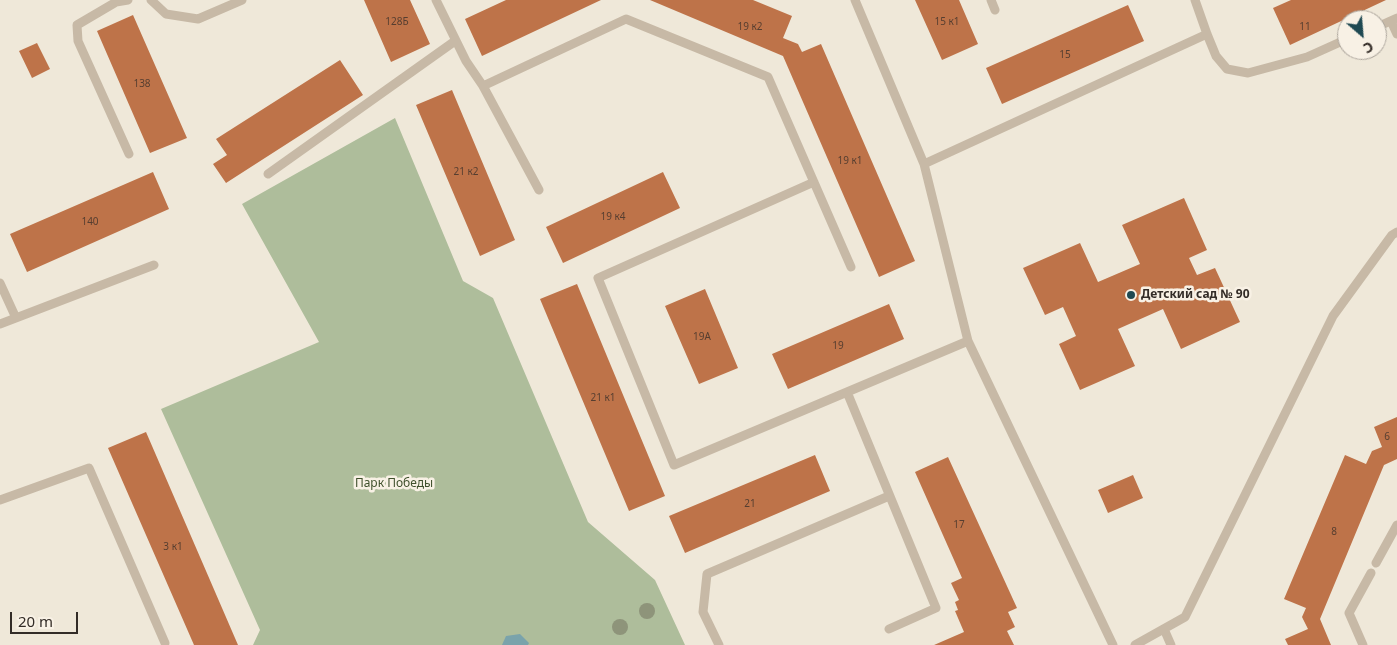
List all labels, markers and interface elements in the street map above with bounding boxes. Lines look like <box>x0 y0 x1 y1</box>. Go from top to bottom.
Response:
north arrow <box>1337 10 1387 60</box>
house number: 128Б <box>385 16 409 28</box>
house number: 15 к1 <box>934 16 960 28</box>
house number: 19 к2 <box>737 21 763 33</box>
house number: 11 <box>1299 21 1311 33</box>
text: С <box>1360 37 1377 58</box>
house number: 15 <box>1059 49 1071 61</box>
house number: 138 <box>133 78 151 90</box>
house number: 19 к1 <box>837 155 863 167</box>
house number: 21 к2 <box>453 166 479 178</box>
house number: 19 к4 <box>600 211 626 223</box>
house number: 140 <box>81 216 99 228</box>
place label: Детский сад № 90 <box>1141 288 1250 302</box>
marker: Детский сад № 90 <box>1125 289 1137 301</box>
house number: 19А <box>693 331 711 343</box>
house number: 19 <box>832 340 844 352</box>
house number: 21 к1 <box>590 392 616 404</box>
house number: 6 <box>1384 431 1390 443</box>
park label: Парк Победы <box>355 477 433 491</box>
house number: 21 <box>744 498 756 510</box>
house number: 17 <box>953 519 965 531</box>
house number: 8 <box>1331 526 1337 538</box>
house number: 3 к1 <box>163 541 183 553</box>
scale bar <box>12 602 80 634</box>
text: 20 m <box>18 611 53 631</box>

